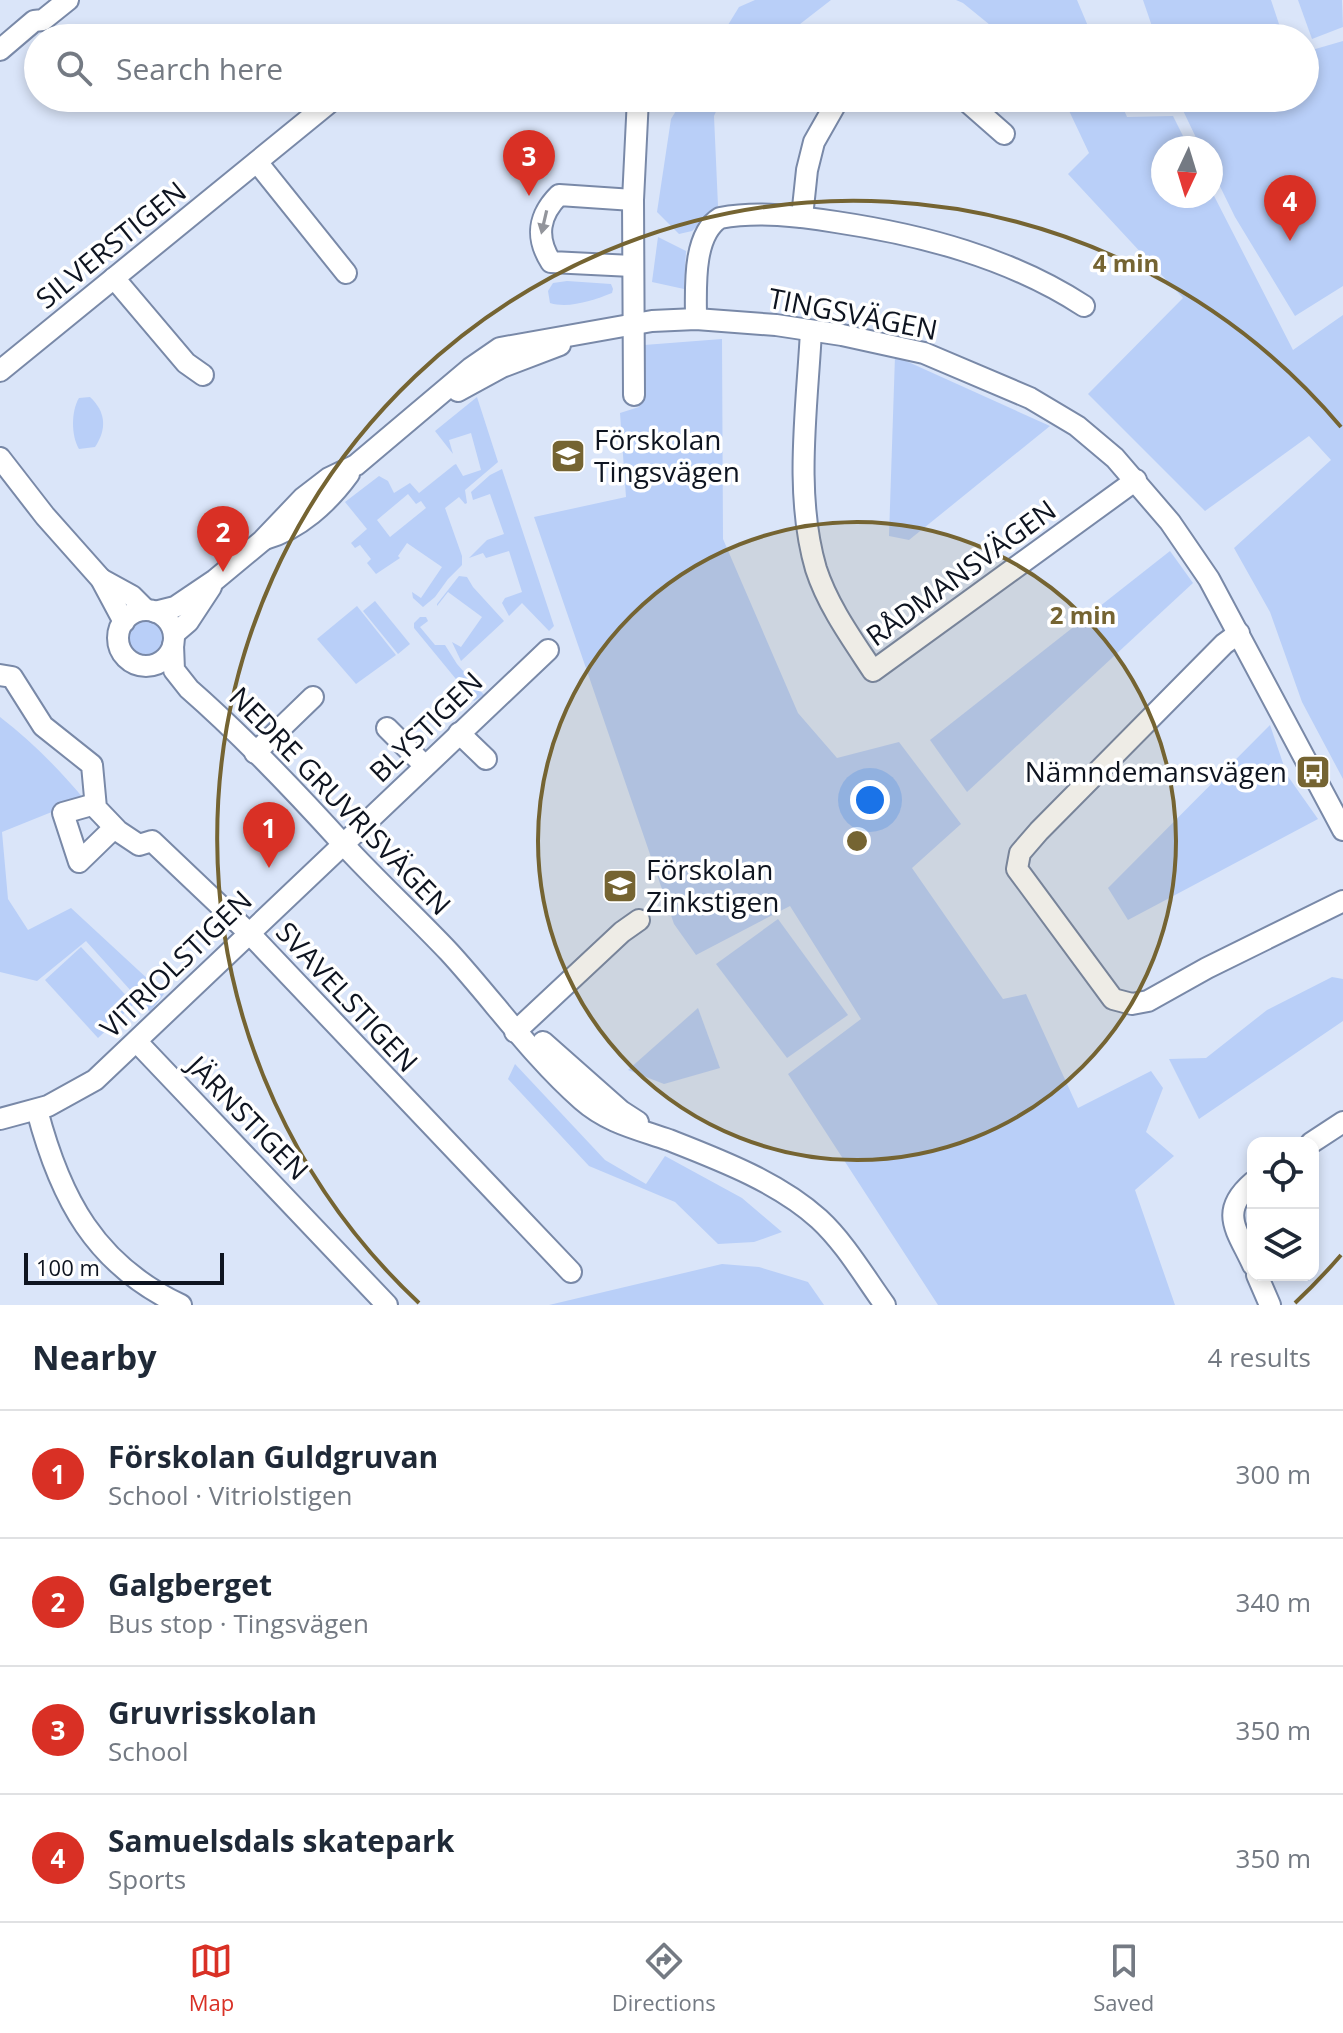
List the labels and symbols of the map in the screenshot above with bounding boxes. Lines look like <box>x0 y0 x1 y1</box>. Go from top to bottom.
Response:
pin: 3 <box>503 130 555 196</box>
north arrow <box>1151 136 1223 208</box>
street label: SILVERSTIGEN <box>27 172 193 317</box>
pin: 4 <box>1264 175 1316 241</box>
one-way arrow <box>537 209 550 234</box>
text: 4 min <box>1093 246 1159 279</box>
street label: TINGSVÄGEN <box>765 278 941 348</box>
place label: Förskolan Tingsvägen <box>594 420 740 490</box>
school or university icon: Förskolan Tingsvägen <box>549 437 587 475</box>
street label: RÅDMANSVÄGEN <box>858 490 1063 654</box>
pin: 2 <box>197 506 249 572</box>
text: 2 min <box>1050 598 1116 631</box>
street label: BLYSTIGEN <box>360 663 490 790</box>
street label: NEDRE GRUVRISVÄGEN <box>222 678 460 923</box>
place label: Nämndemansvägen <box>1025 752 1287 790</box>
bus stop icon: Nämndemansvägen <box>1294 753 1332 791</box>
your location <box>850 780 890 820</box>
pin: 1 <box>243 802 295 868</box>
centre of rings <box>843 827 871 855</box>
place label: Förskolan Zinkstigen <box>646 850 779 920</box>
school or university icon: Förskolan Zinkstigen <box>601 867 639 905</box>
street label: VITRIOLSTIGEN <box>91 881 259 1045</box>
street label: SVAVELSTIGEN <box>268 913 427 1080</box>
street label: JÄRNSTIGEN <box>178 1045 318 1188</box>
scale bar <box>24 1249 224 1285</box>

